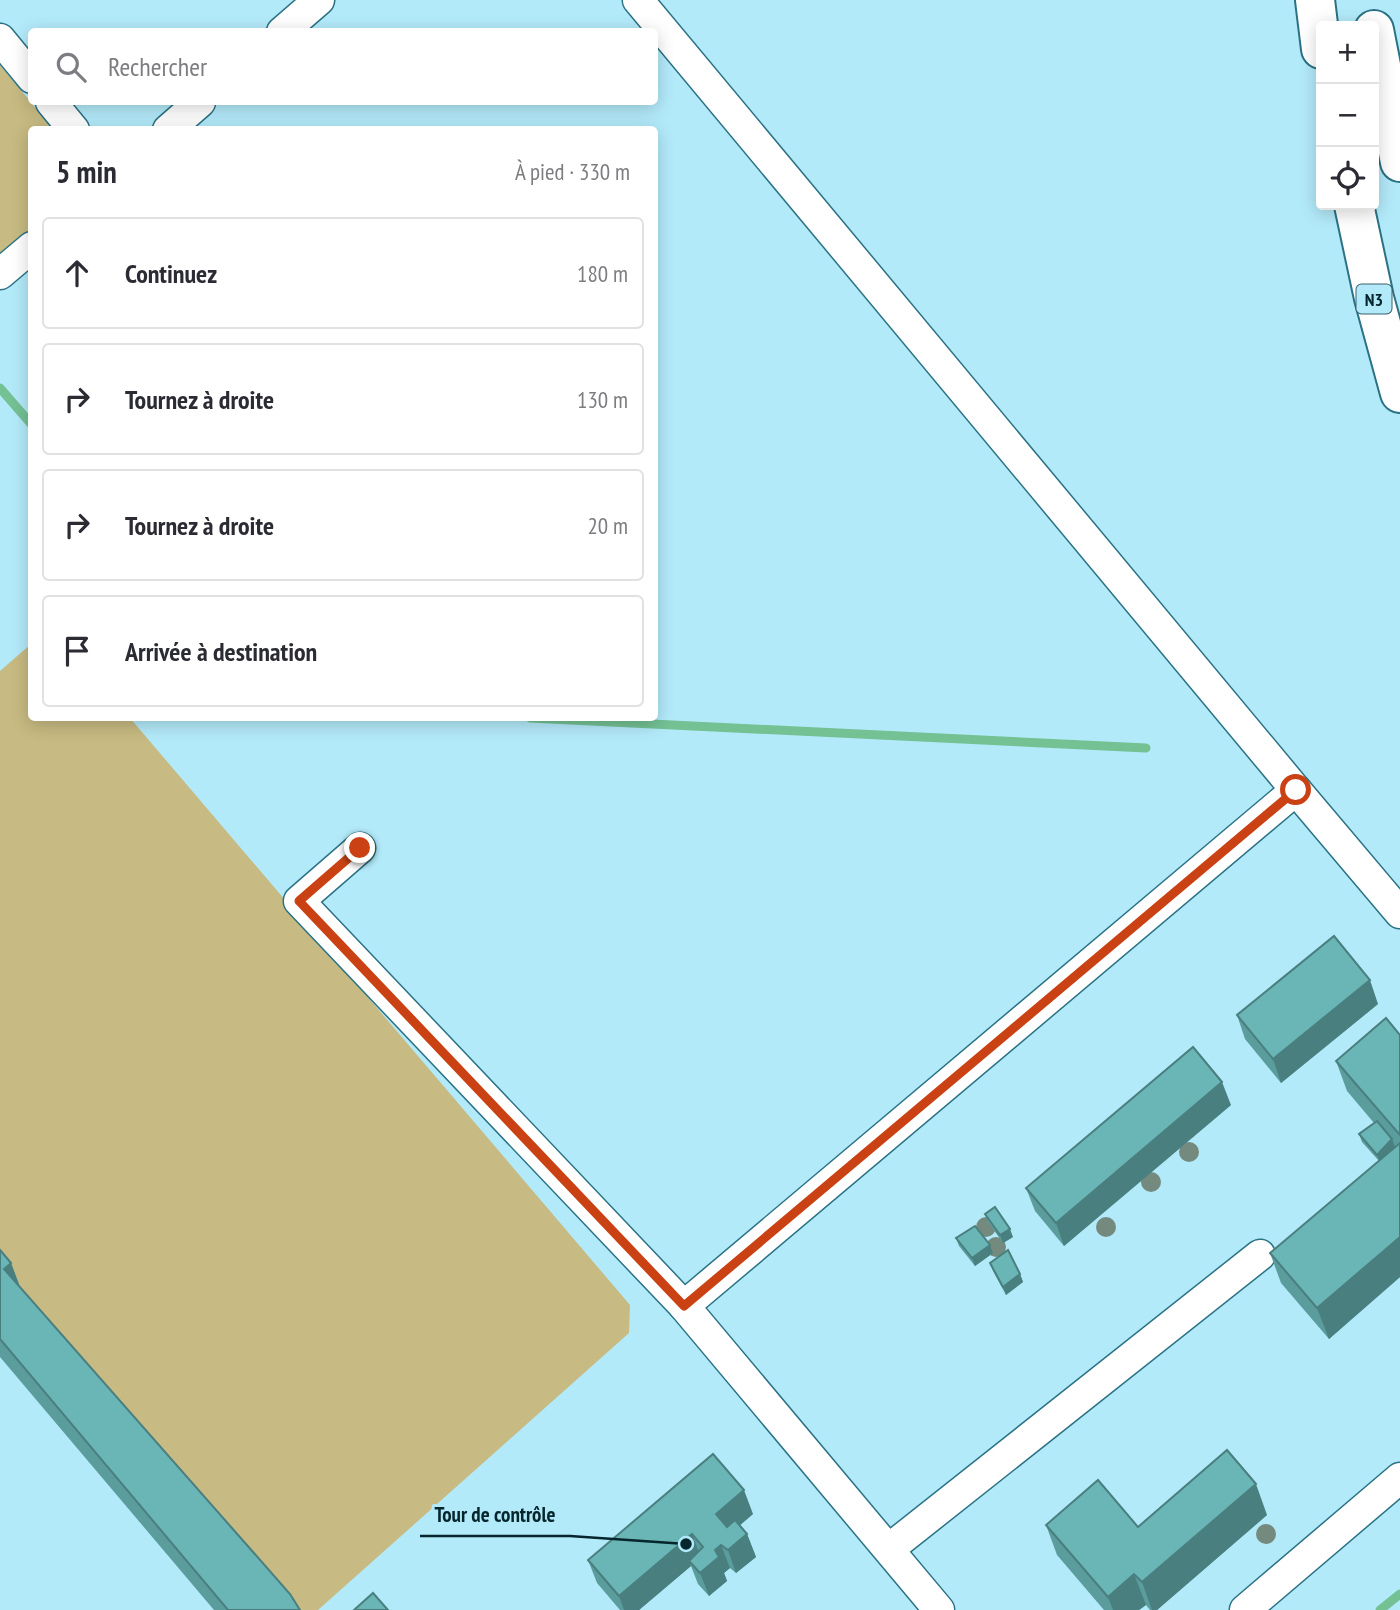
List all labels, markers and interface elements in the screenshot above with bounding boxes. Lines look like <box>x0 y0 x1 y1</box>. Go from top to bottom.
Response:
map controls <box>1316 21 1379 210</box>
button: + <box>1316 21 1379 84</box>
search box <box>28 28 658 105</box>
icon: search <box>52 48 90 86</box>
text: Rechercher <box>108 50 207 83</box>
button: − <box>1316 84 1379 147</box>
button: locate <box>1316 147 1379 210</box>
text: 5 min <box>56 152 117 191</box>
text: À pied · 330 m <box>515 157 630 186</box>
icon: ahead <box>58 254 96 292</box>
text: Continuez <box>125 257 217 290</box>
text: 180 m <box>577 259 628 288</box>
road number: N3 <box>1356 284 1392 314</box>
icon: right <box>58 380 96 418</box>
text: Tournez à droite <box>125 383 274 416</box>
text: 130 m <box>577 385 628 414</box>
icon: right <box>58 506 96 544</box>
text: Tournez à droite <box>125 509 274 542</box>
text: 20 m <box>587 511 628 540</box>
icon: arrive <box>58 632 96 670</box>
text: Arrivée à destination <box>125 635 317 668</box>
route start <box>1280 774 1311 805</box>
route end <box>344 832 375 863</box>
callout: Tour de contrôle <box>420 1494 570 1536</box>
text: Tour de contrôle <box>434 1501 556 1528</box>

